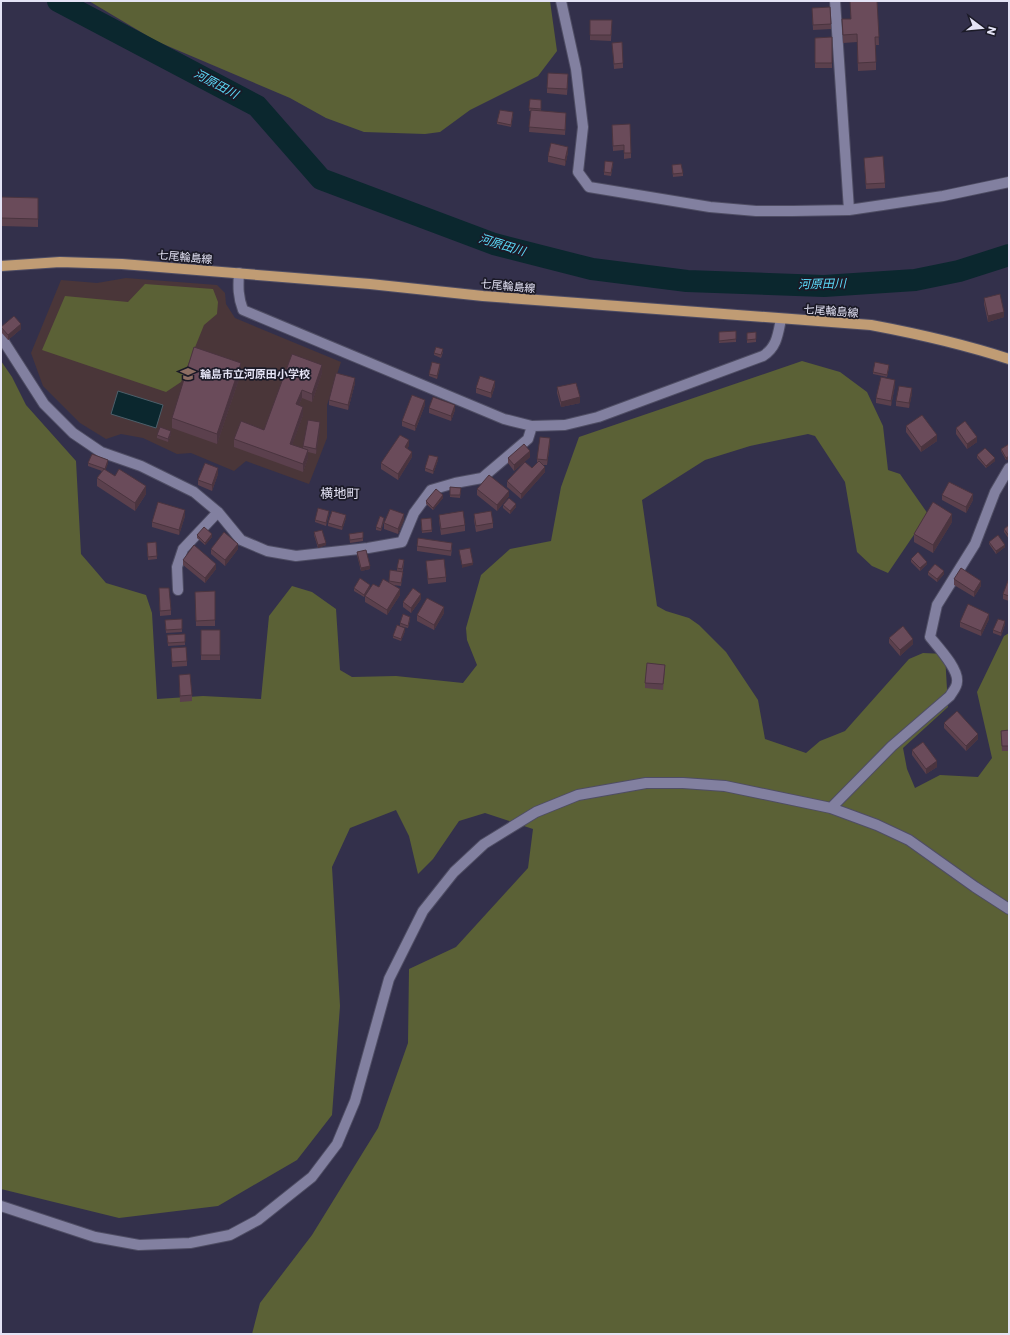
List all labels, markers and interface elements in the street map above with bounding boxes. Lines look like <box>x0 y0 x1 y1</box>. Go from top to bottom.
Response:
north arrow <box>962 8 1002 48</box>
text: N <box>983 25 1000 37</box>
water label: 河原田川 <box>191 65 243 103</box>
water label: 河原田川 <box>477 229 529 260</box>
street label: 七尾輪島線 <box>157 247 213 267</box>
water label: 河原田川 <box>798 275 848 292</box>
street label: 七尾輪島線 <box>480 276 536 296</box>
street label: 七尾輪島線 <box>803 301 859 321</box>
school or university icon: 輪島市立河原田小学校 <box>179 365 197 383</box>
place label: 輪島市立河原田小学校 <box>200 366 310 382</box>
district label: 横地町 <box>320 484 360 503</box>

